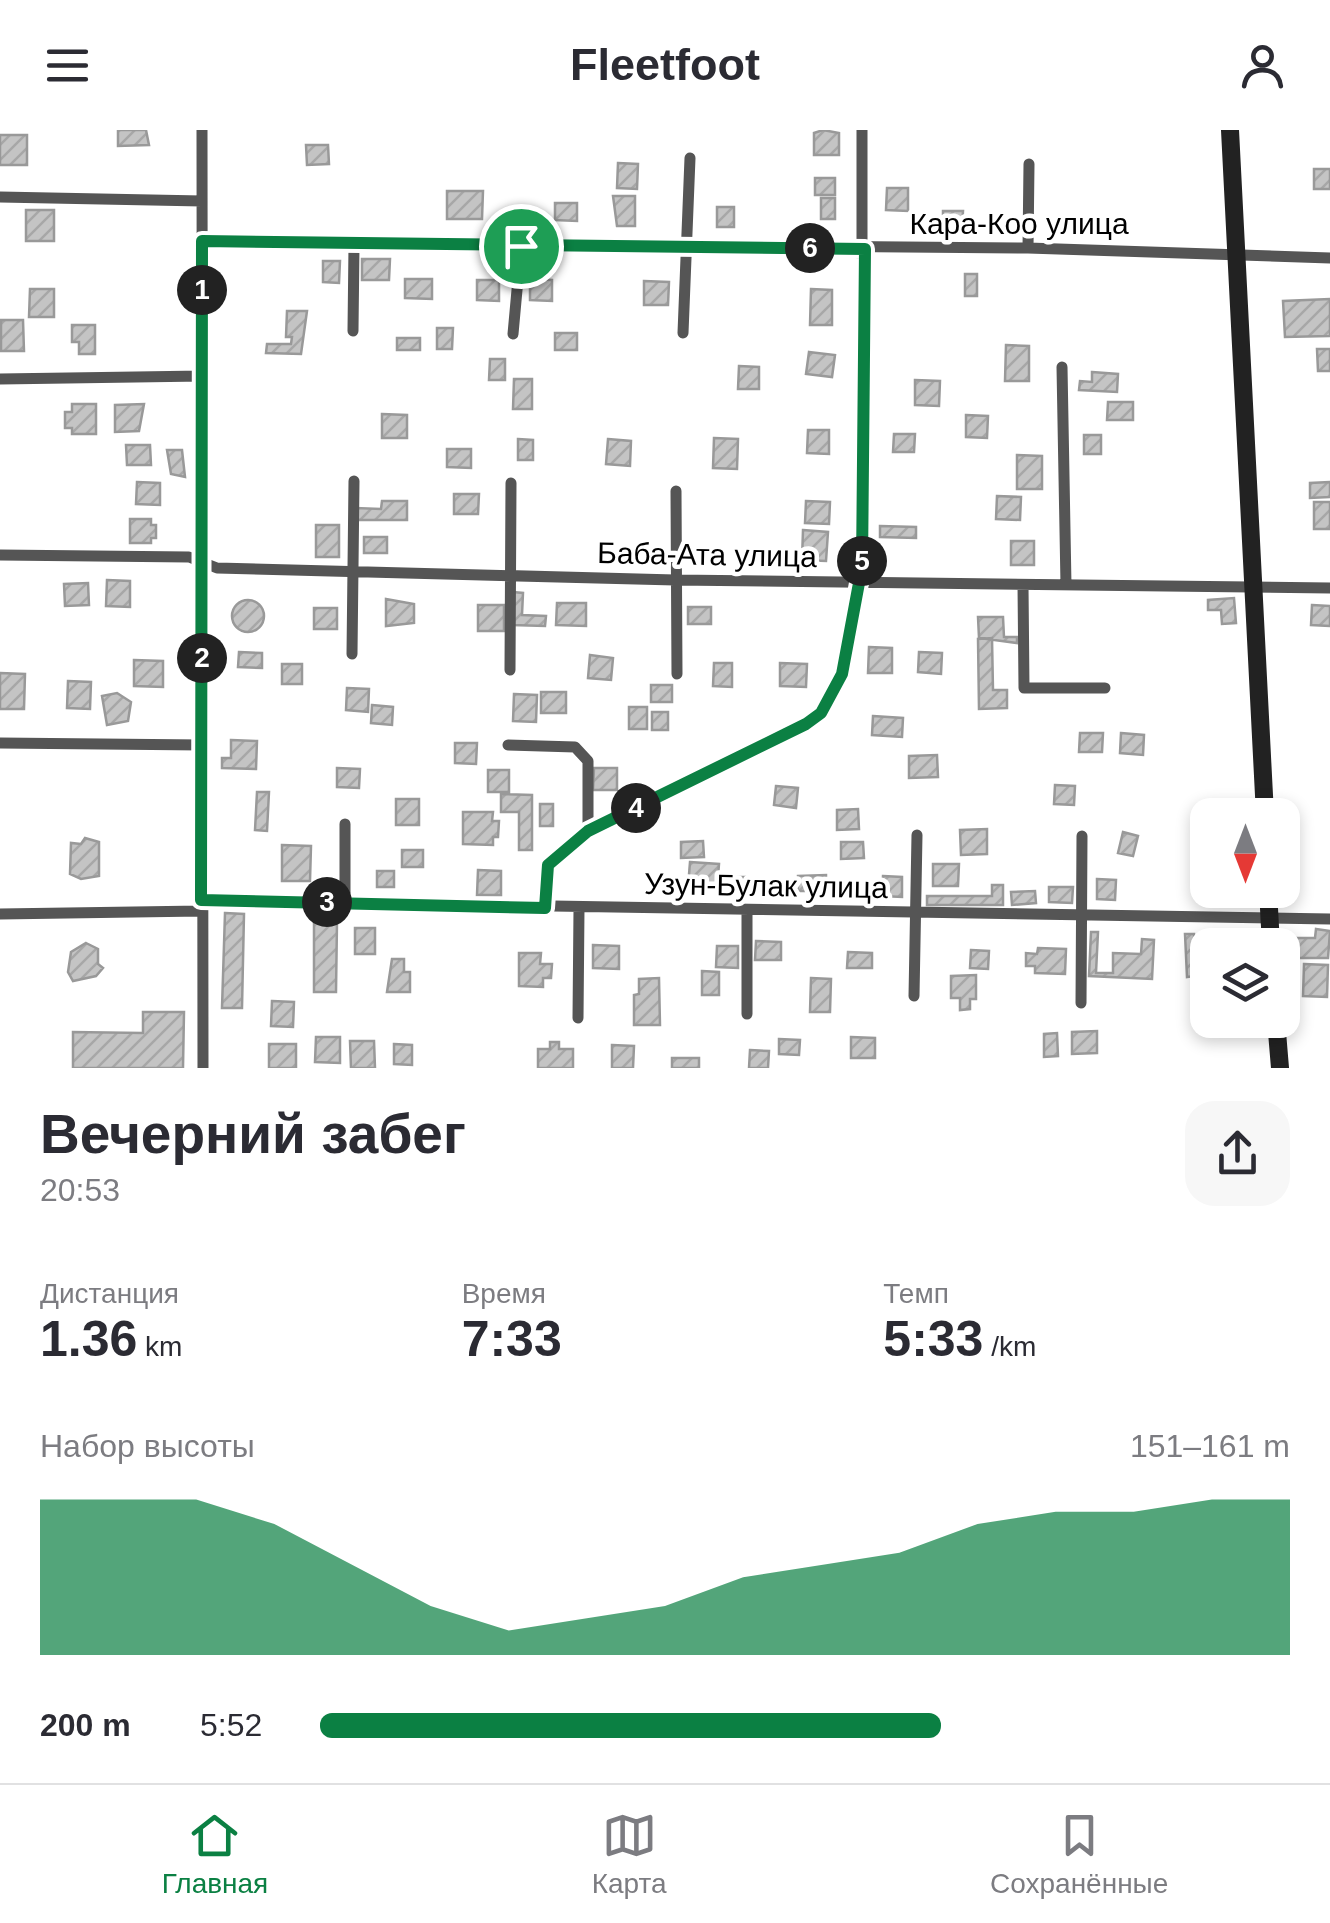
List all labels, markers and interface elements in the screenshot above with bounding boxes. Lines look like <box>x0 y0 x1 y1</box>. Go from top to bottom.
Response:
icon: menu <box>40 38 95 93</box>
icon: person <box>1235 38 1290 93</box>
text: Fleetfoot <box>570 39 760 90</box>
pin <box>479 204 564 289</box>
street label: Кара-Коо улица <box>909 207 1129 240</box>
icon: arrive <box>494 219 549 274</box>
pin: 6 <box>785 223 835 273</box>
text: 6 <box>802 232 818 263</box>
pin: 1 <box>177 265 227 315</box>
text: 1 <box>194 274 210 305</box>
street label: Баба-Ата улица <box>597 536 817 573</box>
pin: 5 <box>837 536 887 586</box>
text: 5 <box>854 545 870 576</box>
pin: 2 <box>177 633 227 683</box>
text: 2 <box>194 642 210 673</box>
pin: 4 <box>611 783 661 833</box>
text: 4 <box>628 792 644 823</box>
north arrow <box>1190 798 1300 908</box>
map controls <box>1190 798 1300 1038</box>
street label: Узун-Булак улица <box>644 867 889 904</box>
pin: 3 <box>302 877 352 927</box>
text: 3 <box>319 886 335 917</box>
button: layers <box>1190 928 1300 1038</box>
button: share <box>1185 1101 1290 1206</box>
text: Вечерний забег <box>40 1103 466 1165</box>
text: 20:53 <box>40 1172 120 1208</box>
text: Дистанция <box>40 1278 179 1309</box>
text: Время <box>462 1278 546 1309</box>
text: Темп <box>883 1278 949 1309</box>
text: 1.36 <box>40 1311 137 1367</box>
text: 7:33 <box>462 1311 562 1367</box>
text: 5:33 <box>883 1311 983 1367</box>
text: km <box>137 1331 182 1362</box>
text: /km <box>983 1331 1036 1362</box>
text: Набор высоты <box>40 1428 255 1464</box>
text: 151–161 m <box>1130 1428 1290 1464</box>
text: 200 m <box>40 1707 131 1743</box>
text: 5:52 <box>200 1707 262 1743</box>
tab: Главная <box>162 1808 268 1900</box>
tab: Карта <box>592 1808 667 1900</box>
tab: Сохранённые <box>990 1808 1168 1900</box>

